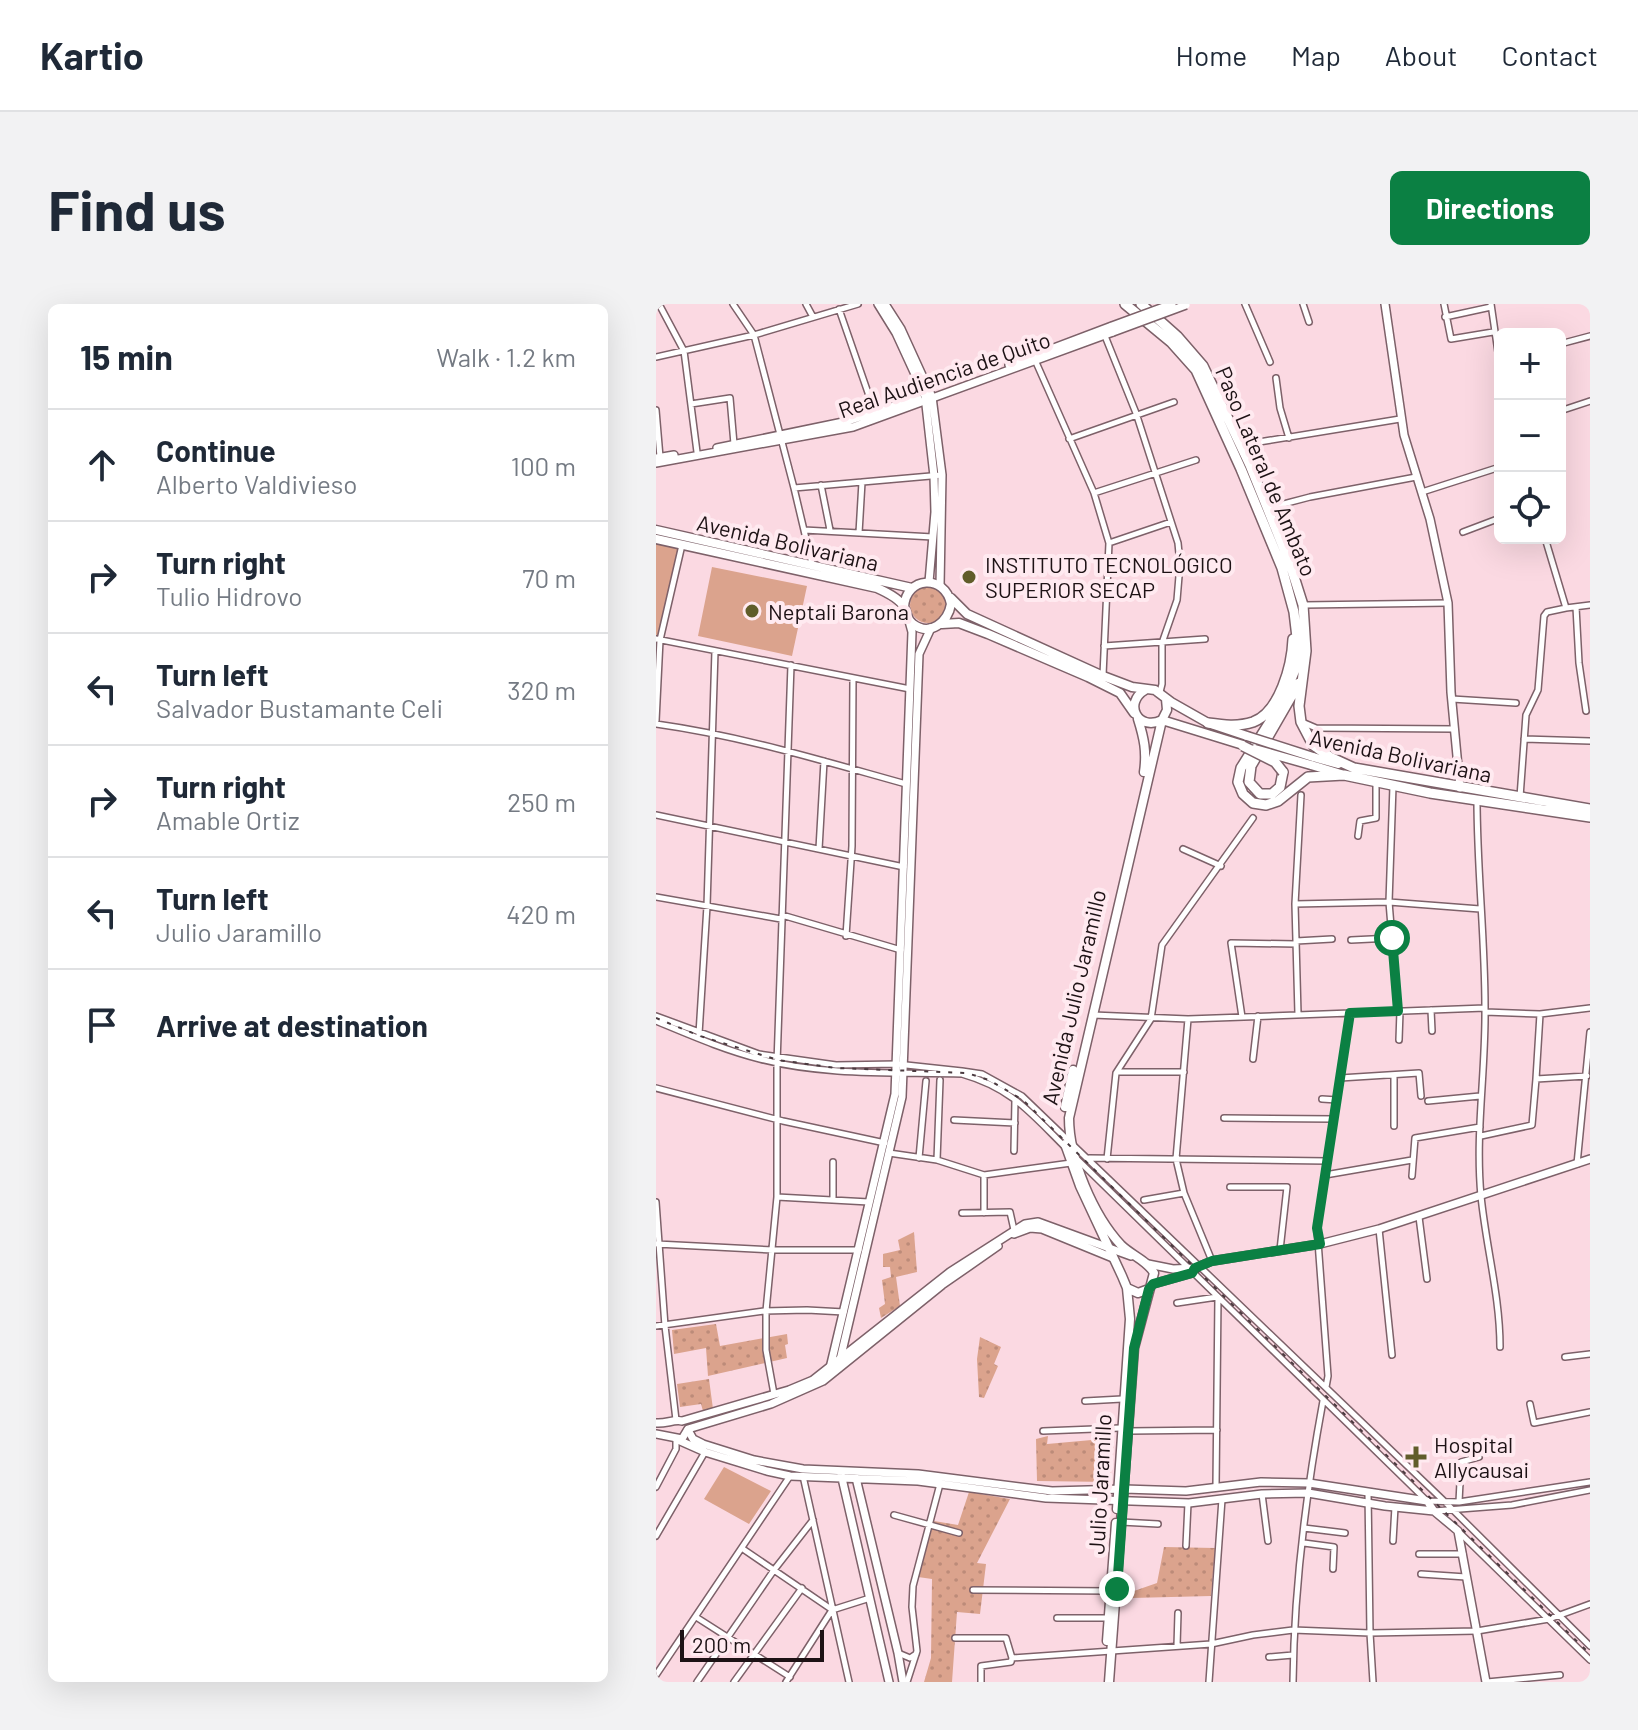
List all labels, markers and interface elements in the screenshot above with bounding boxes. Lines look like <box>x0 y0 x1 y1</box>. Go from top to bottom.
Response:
text: Kartio <box>40 32 144 78</box>
text: Home <box>1176 38 1247 72</box>
text: Map <box>1291 38 1341 72</box>
text: About <box>1385 38 1457 72</box>
text: Contact <box>1501 38 1598 72</box>
button: Directions <box>1390 171 1590 245</box>
text: Find us <box>48 175 226 242</box>
street label: Real Audiencia de Quito <box>835 325 1053 423</box>
map controls <box>1494 328 1566 544</box>
button: + <box>1494 328 1566 400</box>
text: 15 min <box>80 336 173 377</box>
text: Walk · 1.2 km <box>436 341 576 372</box>
street label: Paso Lateral de Ambato <box>1211 362 1323 580</box>
button: − <box>1494 400 1566 472</box>
text: Continue <box>156 432 276 468</box>
icon: ahead <box>80 443 124 487</box>
text: 100 m <box>511 450 576 481</box>
text: Alberto Valdivieso <box>156 468 357 499</box>
button: locate <box>1494 472 1566 544</box>
street label: Avenida Bolivariana <box>695 508 881 576</box>
text: Turn right <box>156 544 286 580</box>
place label: INSTITUTO TECNOLÓGICO SUPERIOR SECAP <box>985 551 1233 602</box>
icon: right <box>80 555 124 599</box>
text: 70 m <box>522 562 576 593</box>
marker: INSTITUTO TECNOLÓGICO SUPERIOR SECAP <box>960 568 978 586</box>
text: Tulio Hidrovo <box>156 580 302 611</box>
place label: Neptali Barona <box>768 598 909 624</box>
marker: Neptali Barona <box>743 602 761 620</box>
text: Turn left <box>156 656 269 692</box>
icon: left <box>80 667 124 711</box>
text: 320 m <box>507 674 576 705</box>
text: Salvador Bustamante Celi <box>156 692 443 723</box>
street label: Avenida Bolivariana <box>1308 723 1494 787</box>
text: Turn right <box>156 768 286 804</box>
icon: right <box>80 779 124 823</box>
text: 250 m <box>507 786 576 817</box>
text: Amable Ortiz <box>156 804 299 835</box>
text: Turn left <box>156 880 269 916</box>
street label: Avenida Julio Jaramillo <box>1036 887 1110 1107</box>
icon: left <box>80 891 124 935</box>
text: 420 m <box>506 898 576 929</box>
text: Julio Jaramillo <box>156 916 322 947</box>
route start <box>1374 920 1410 956</box>
icon: arrive <box>80 1003 124 1047</box>
text: Arrive at destination <box>156 1007 428 1043</box>
street label: Julio Jaramillo <box>1082 1413 1116 1555</box>
place label: Hospital Allycausai <box>1434 1431 1529 1482</box>
marker: Hospital Allycausai <box>1405 1446 1427 1468</box>
route end <box>1099 1571 1135 1607</box>
scale bar <box>680 1626 824 1662</box>
text: 200 m <box>692 1631 751 1657</box>

